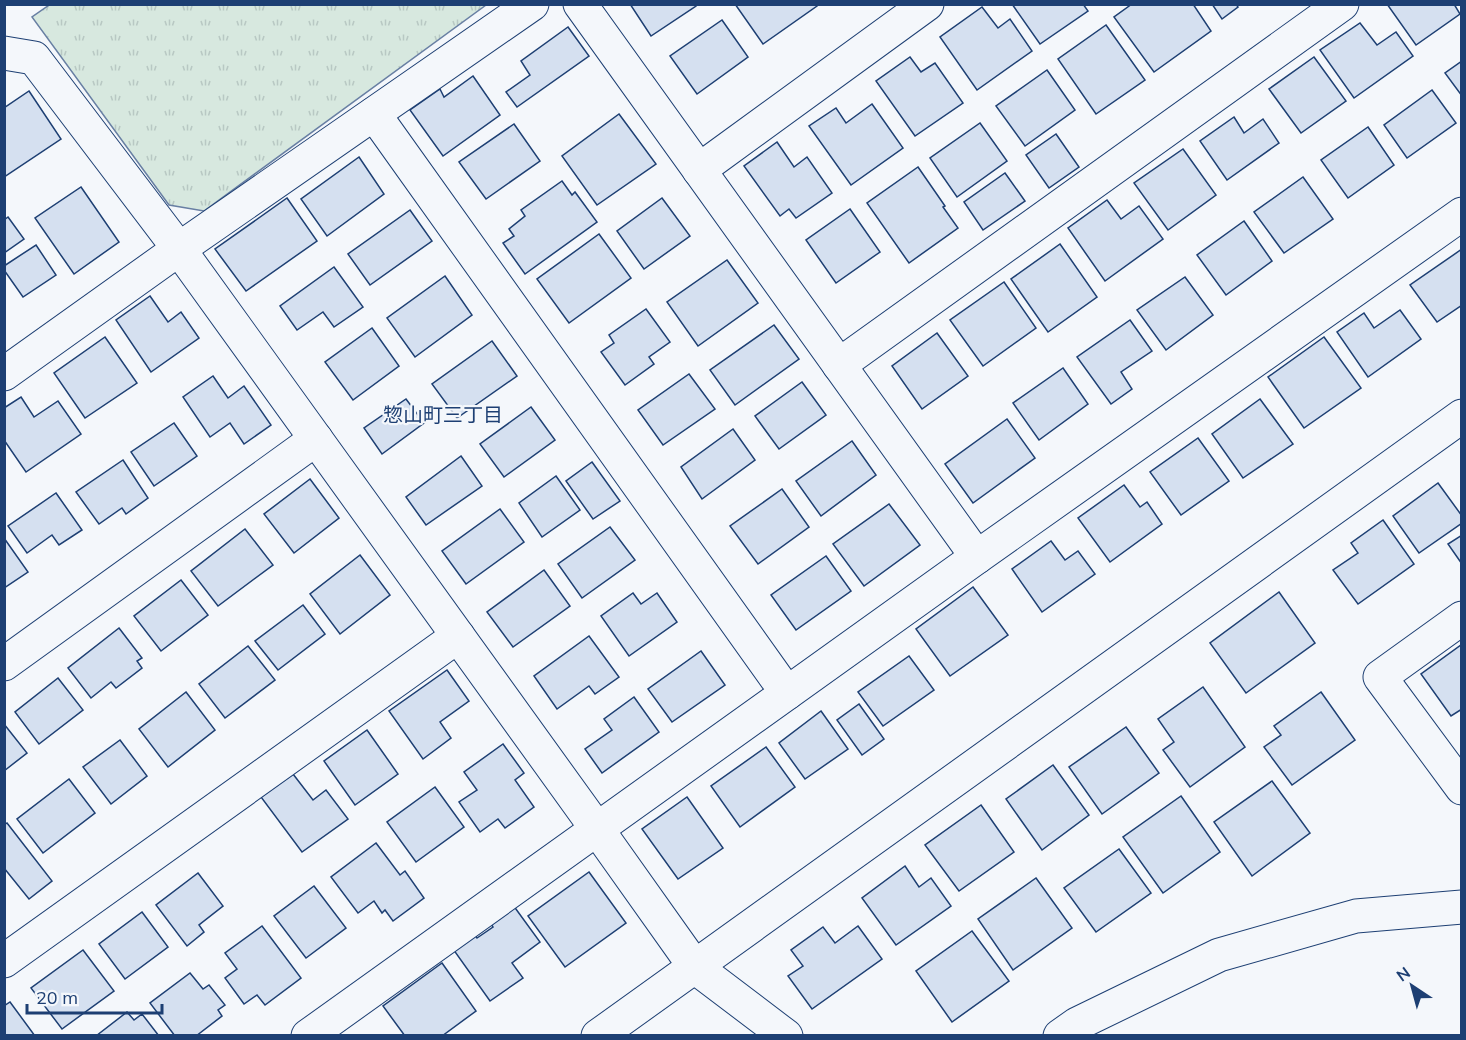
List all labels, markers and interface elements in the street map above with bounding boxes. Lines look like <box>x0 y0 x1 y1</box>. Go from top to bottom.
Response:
district label: 惣山町三丁目 <box>383 402 503 427</box>
north arrow <box>1382 956 1442 1016</box>
text: N <box>1392 962 1414 986</box>
scale bar <box>27 977 162 1015</box>
text: 20 m <box>36 986 78 1009</box>

